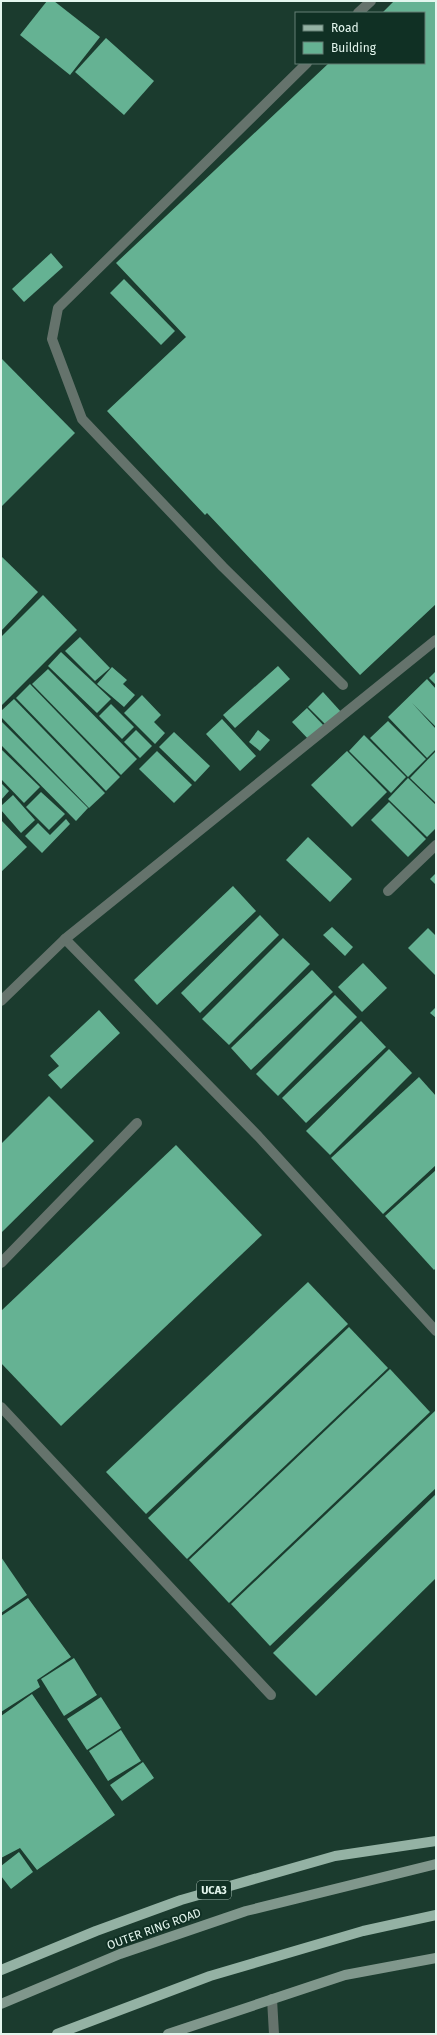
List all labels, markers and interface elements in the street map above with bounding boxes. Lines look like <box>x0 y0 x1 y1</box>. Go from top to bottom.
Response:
legend <box>295 12 425 64</box>
text: Road <box>331 21 359 35</box>
text: Building <box>331 41 377 55</box>
road number: UCA3 <box>197 1881 231 1899</box>
street label: OUTER RING ROAD <box>105 1905 203 1953</box>

